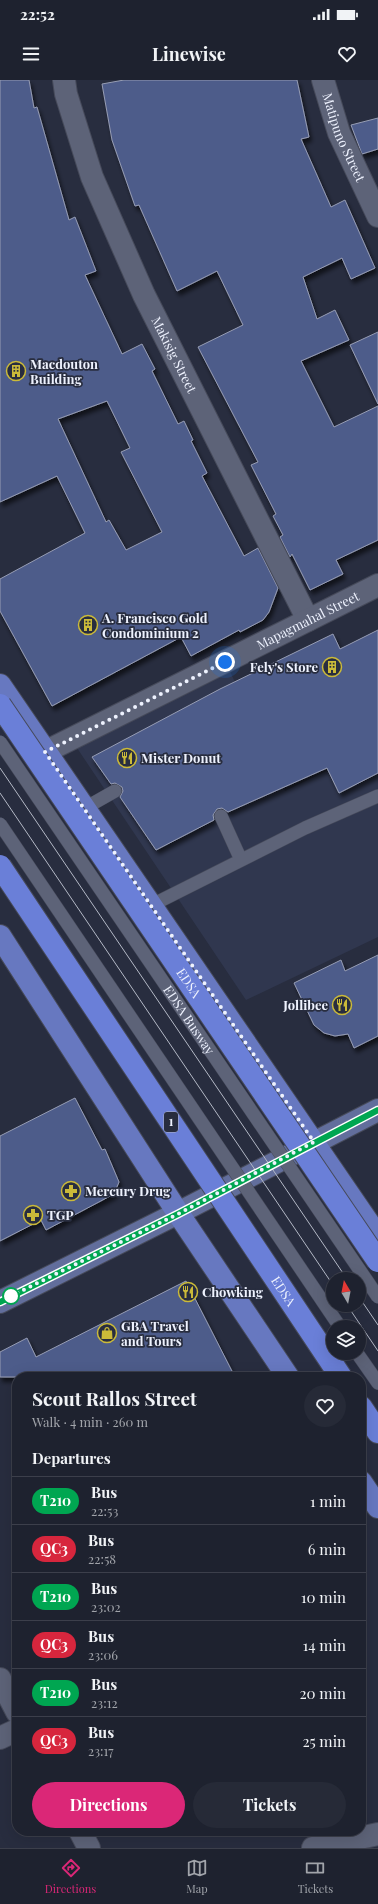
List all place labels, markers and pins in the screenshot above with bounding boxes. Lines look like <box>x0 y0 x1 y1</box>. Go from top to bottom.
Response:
place label: Macdouton Building <box>30 355 98 387</box>
building icon: Macdouton Building <box>5 360 27 382</box>
place label: A. Francisco Gold Condominium 2 <box>101 609 208 641</box>
building icon: A. Francisco Gold Condominium 2 <box>77 614 99 636</box>
building icon: Fely's Store <box>321 656 343 678</box>
place label: Fely's Store <box>250 658 318 675</box>
restaurant icon: Mister Donut <box>116 747 138 769</box>
place label: Mister Donut <box>141 749 221 766</box>
restaurant icon: Jollibee <box>331 994 353 1016</box>
place label: Jollibee <box>282 996 328 1013</box>
pharmacy icon: Mercury Drug <box>60 1180 82 1202</box>
place label: Mercury Drug <box>85 1182 171 1199</box>
pharmacy icon: TGP <box>22 1204 44 1226</box>
place label: TGP <box>47 1206 74 1223</box>
restaurant icon: Chowking <box>177 1281 199 1303</box>
place label: Chowking <box>202 1283 264 1300</box>
unlabelled marker <box>2 1287 20 1305</box>
place label: GBA Travel and Tours <box>121 1317 189 1349</box>
shop icon: GBA Travel and Tours <box>96 1322 118 1344</box>

